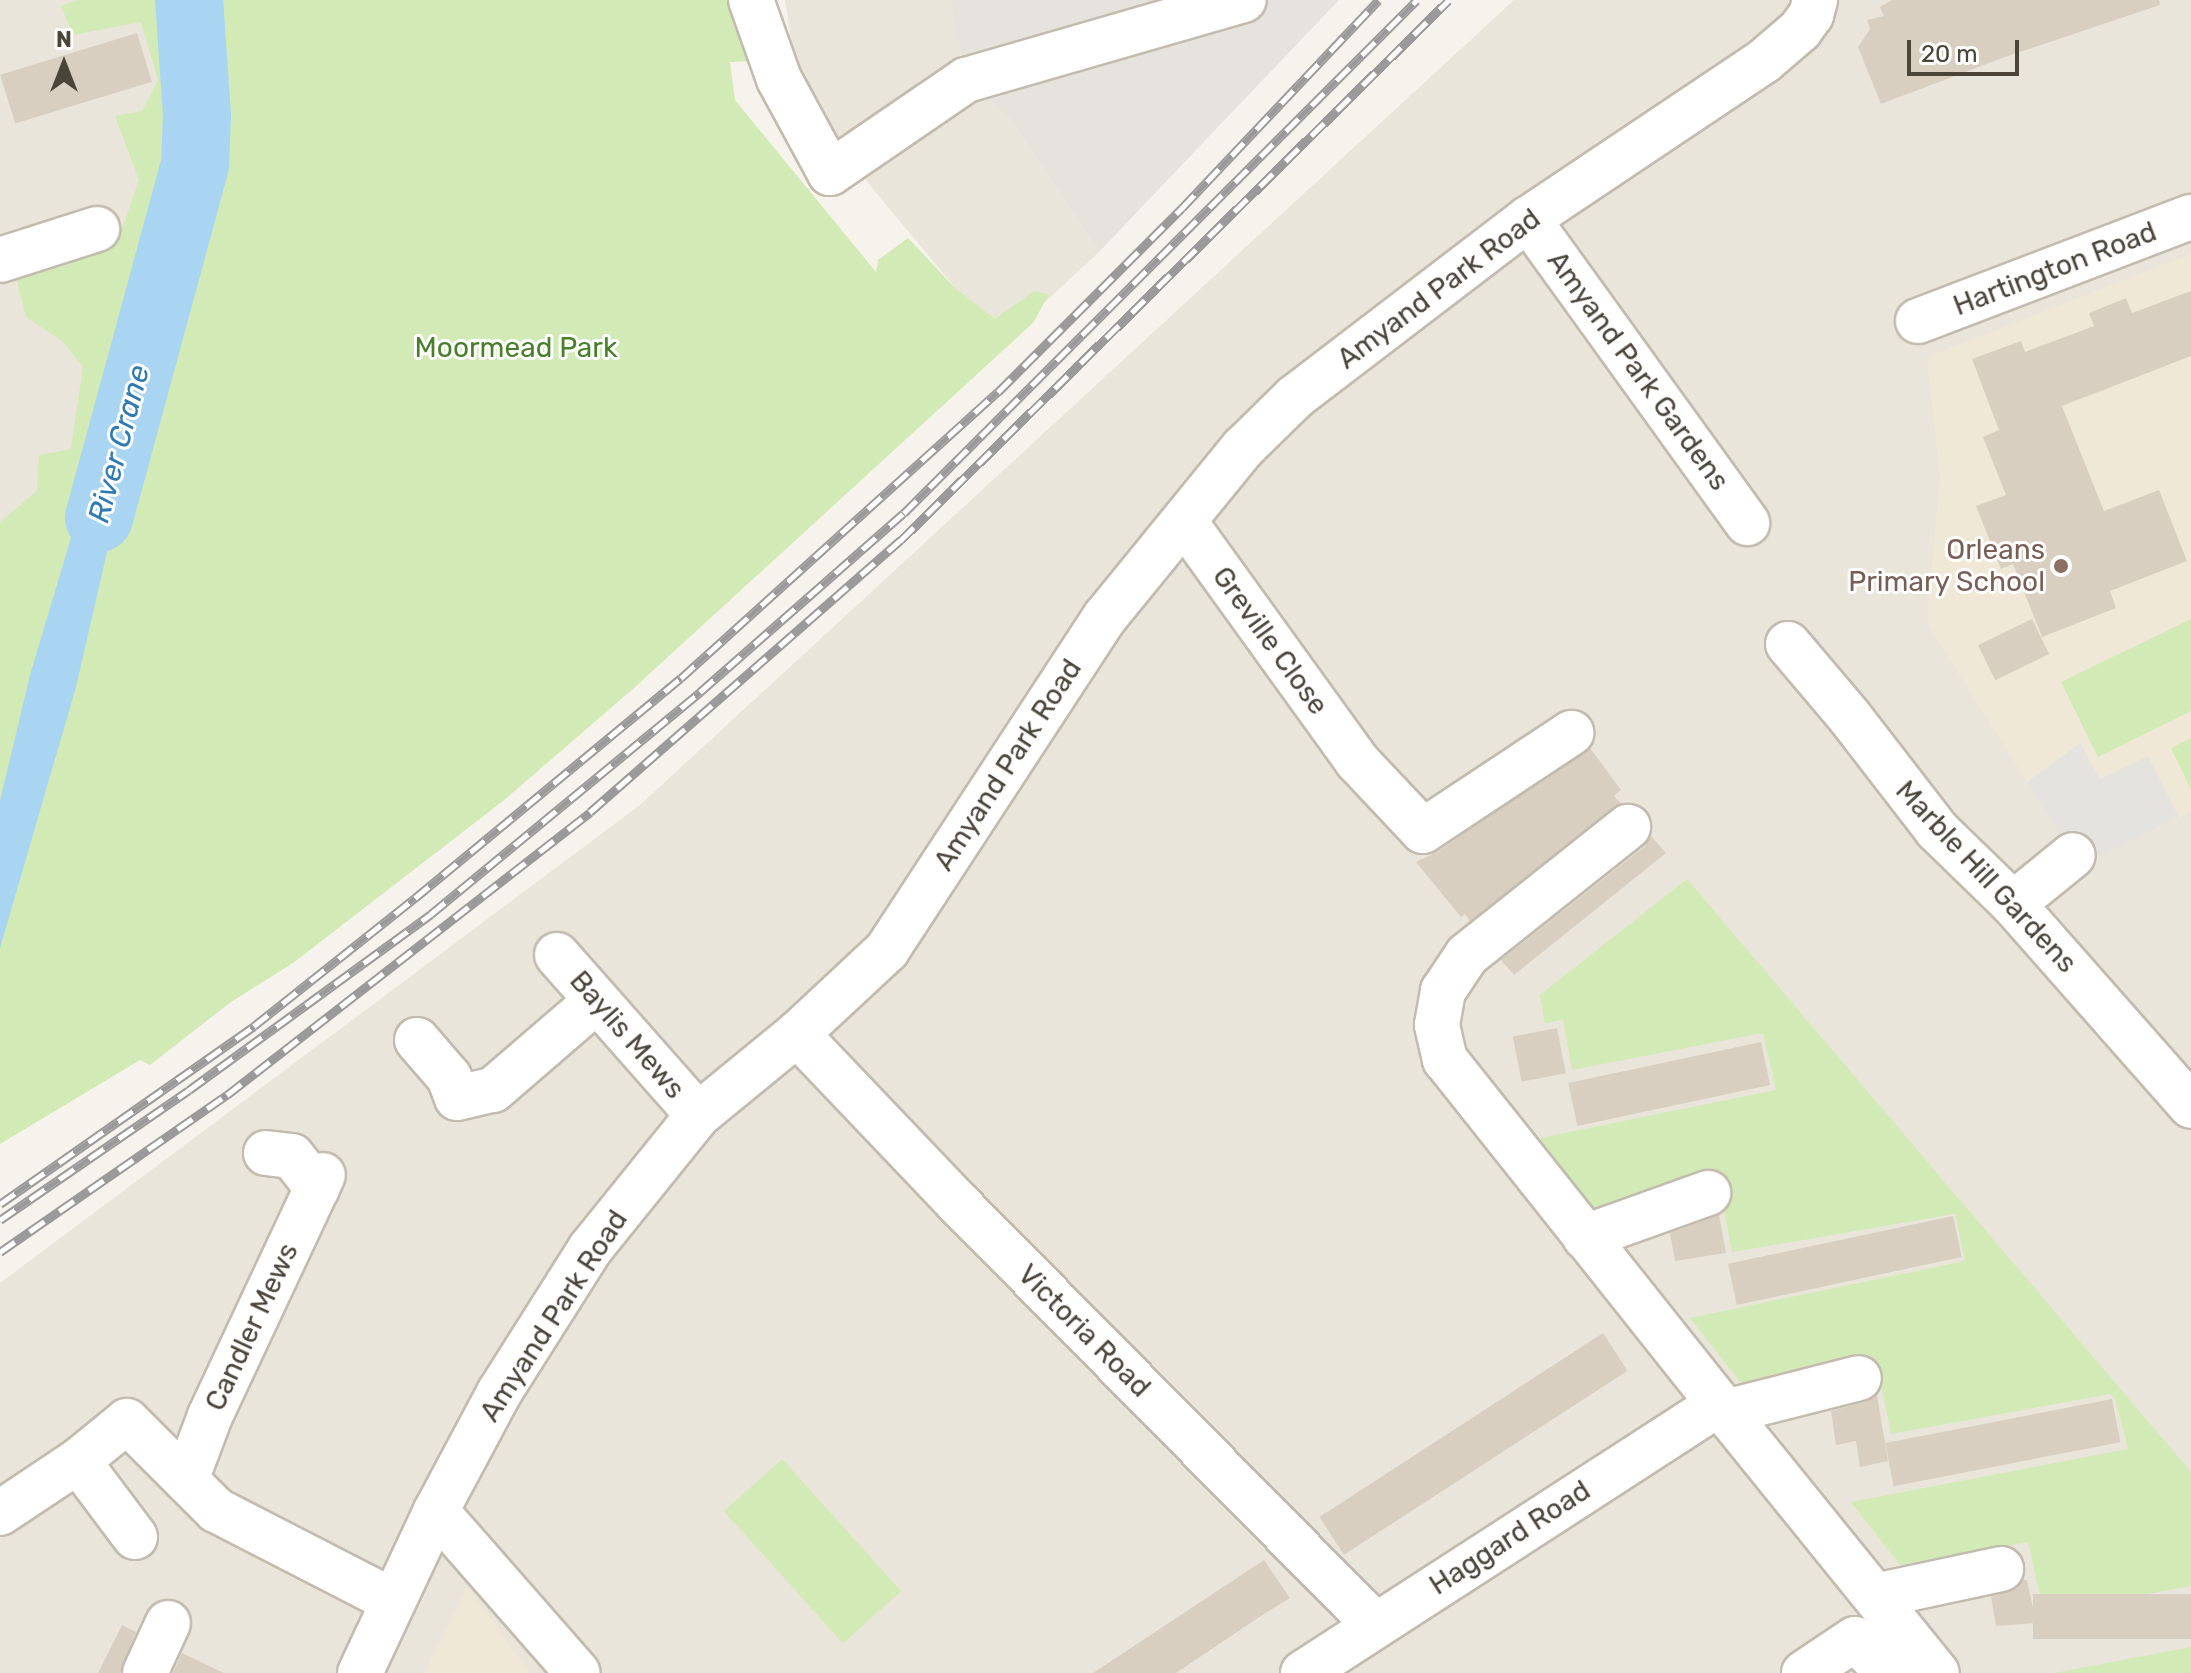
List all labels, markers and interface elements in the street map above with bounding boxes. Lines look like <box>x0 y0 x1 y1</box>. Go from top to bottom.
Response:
north arrow <box>24 24 104 104</box>
scale bar <box>1911 24 2023 74</box>
text: N <box>56 26 72 53</box>
text: 20 m <box>1921 40 1978 68</box>
street label: Amyand Park Road <box>1331 202 1547 376</box>
street label: Hartington Road <box>1949 215 2161 323</box>
street label: Amyand Park Gardens <box>1540 245 1736 497</box>
park label: Moormead Park <box>415 331 617 365</box>
water label: River Crane <box>81 361 157 527</box>
place label: Orleans Primary School <box>1847 533 2045 599</box>
marker: Orleans Primary School <box>2052 557 2070 575</box>
street label: Greville Close <box>1205 561 1335 721</box>
street label: Amyand Park Road <box>927 653 1089 877</box>
street label: Marble Hill Gardens <box>1888 774 2084 980</box>
street label: Baylis Mews <box>563 964 691 1106</box>
street label: Amyand Park Road <box>473 1204 635 1428</box>
street label: Candler Mews <box>198 1238 306 1416</box>
street label: Victoria Road <box>1011 1258 1157 1404</box>
street label: Haggard Road <box>1423 1474 1597 1602</box>

